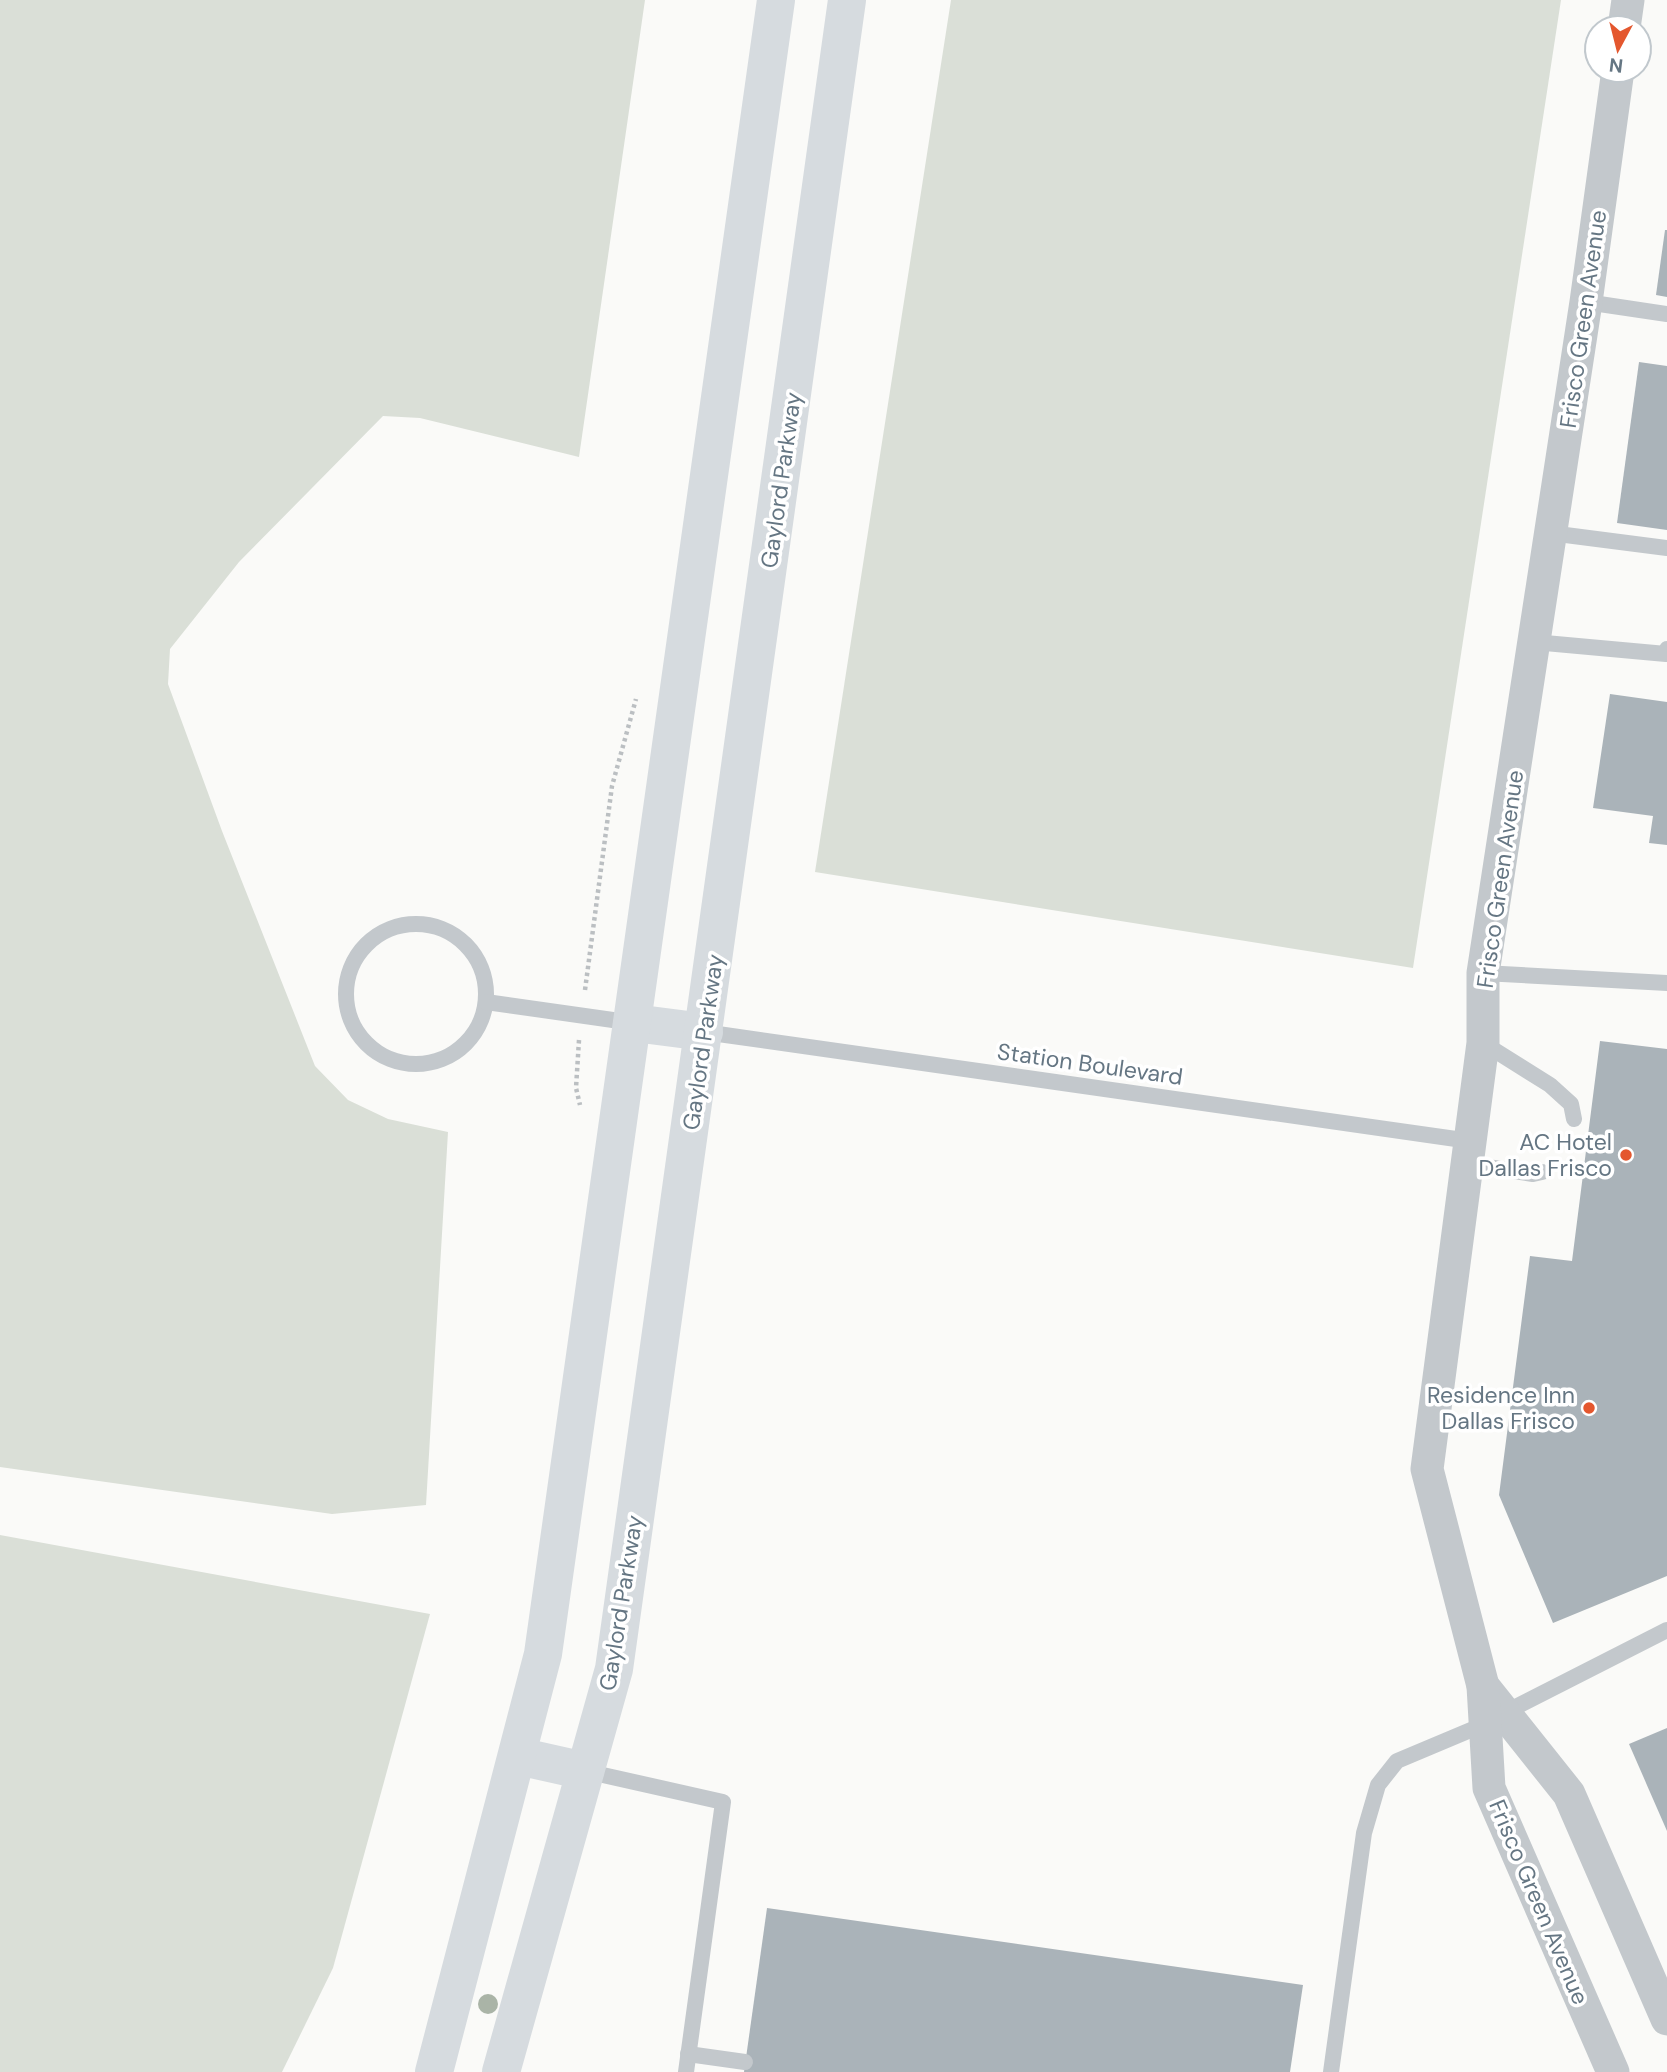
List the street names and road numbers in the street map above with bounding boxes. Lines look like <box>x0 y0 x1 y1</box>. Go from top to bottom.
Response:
street label: Frisco Green Avenue <box>1553 208 1613 430</box>
street label: Gaylord Parkway <box>754 390 808 570</box>
street label: Frisco Green Avenue <box>1470 768 1530 990</box>
street label: Gaylord Parkway <box>676 952 730 1132</box>
street label: Station Boulevard <box>995 1036 1185 1092</box>
street label: Gaylord Parkway <box>592 1513 650 1693</box>
street label: Frisco Green Avenue <box>1482 1795 1596 2009</box>

